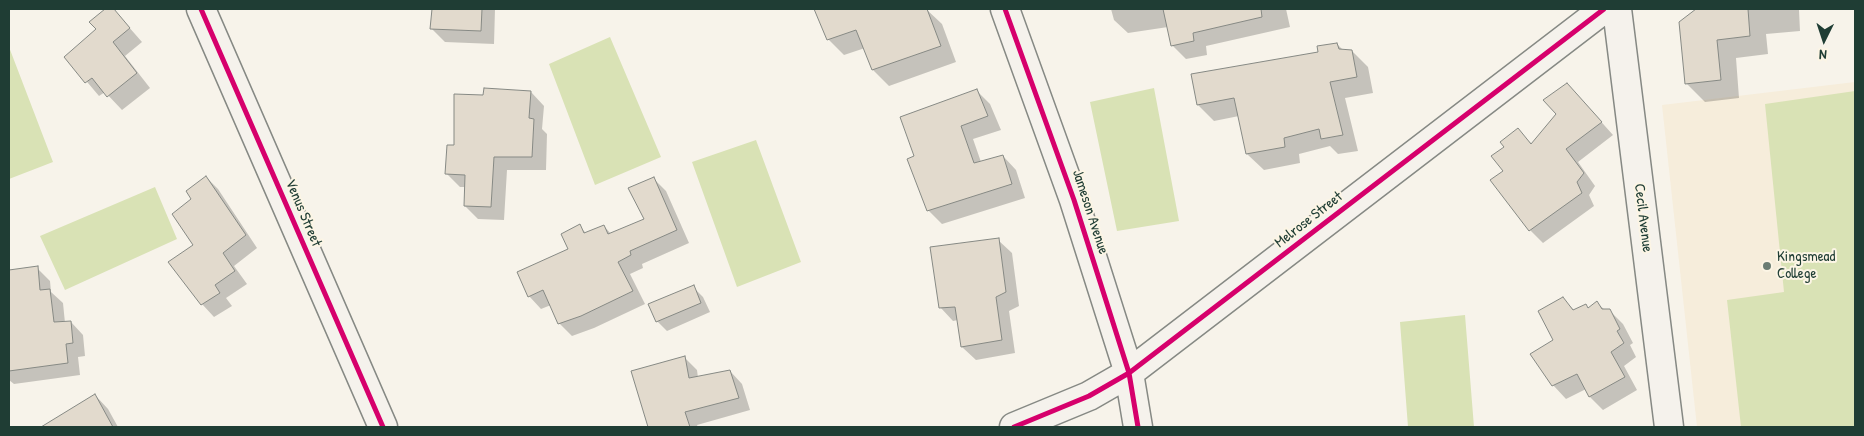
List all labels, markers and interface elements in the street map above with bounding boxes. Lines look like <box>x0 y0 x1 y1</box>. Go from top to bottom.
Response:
north arrow <box>1799 15 1849 65</box>
text: N <box>1819 46 1827 65</box>
street label: Jameson Avenue <box>1068 168 1112 256</box>
street label: Venus Street <box>281 177 325 249</box>
street label: Cecil Avenue <box>1630 183 1656 253</box>
street label: Melrose Street <box>1272 188 1346 252</box>
place label: Kingsmead College <box>1777 248 1835 283</box>
marker: Kingsmead College <box>1761 260 1773 272</box>

